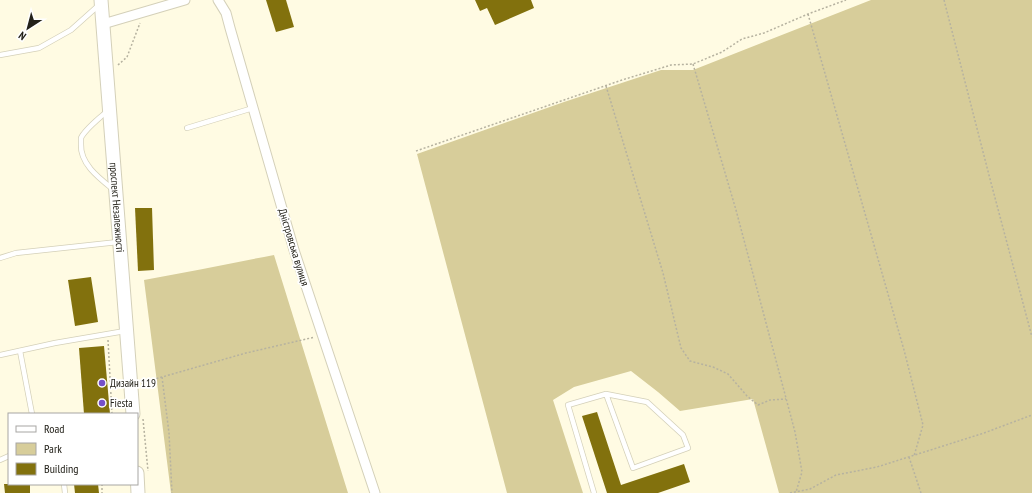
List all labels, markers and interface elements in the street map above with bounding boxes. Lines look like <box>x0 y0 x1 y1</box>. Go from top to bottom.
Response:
north arrow <box>8 8 48 48</box>
text: N <box>16 29 29 44</box>
street label: проспект Незалежності <box>107 162 127 253</box>
street label: Дністровська вулиця <box>276 207 312 287</box>
place label: Дизайн 119 <box>110 376 156 390</box>
marker: Дизайн 119 <box>97 378 107 388</box>
place label: Fiesta <box>110 396 133 410</box>
marker: Fiesta <box>97 398 107 408</box>
legend <box>8 413 138 485</box>
text: Road <box>44 421 64 436</box>
text: Park <box>44 441 62 456</box>
text: Building <box>44 461 79 476</box>

